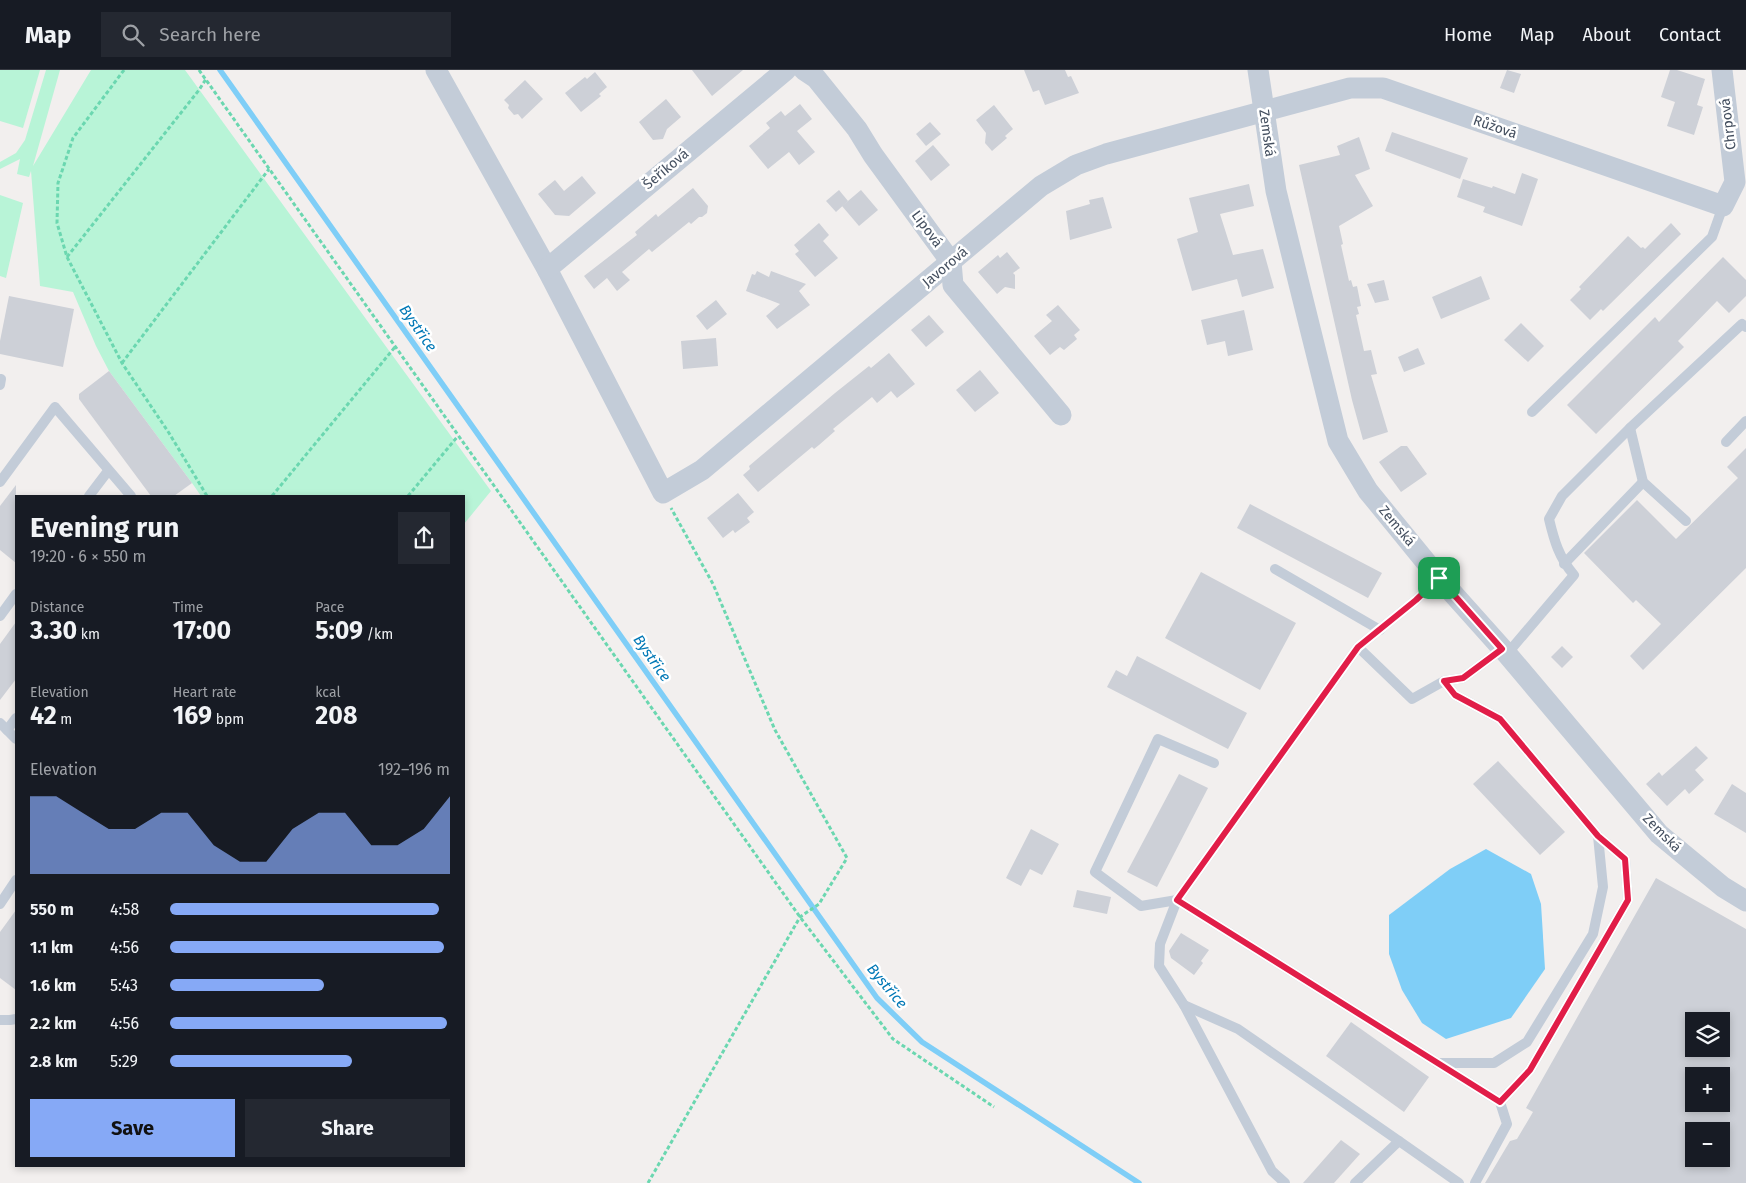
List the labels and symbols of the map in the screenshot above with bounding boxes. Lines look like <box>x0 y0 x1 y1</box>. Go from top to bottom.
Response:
street label: Chrpová <box>1716 97 1740 151</box>
street label: Zemská <box>1255 108 1279 158</box>
street label: Růžová <box>1471 112 1519 142</box>
street label: Šeříková <box>639 144 692 193</box>
street label: Lipová <box>908 207 946 251</box>
street label: Javorová <box>919 243 971 291</box>
water label: Bystřice <box>395 301 441 355</box>
street label: Zemská <box>1375 502 1419 550</box>
pin <box>1418 557 1460 599</box>
water label: Bystřice <box>629 631 675 685</box>
street label: Zemská <box>1639 810 1685 856</box>
water label: Bystřice <box>863 960 911 1012</box>

